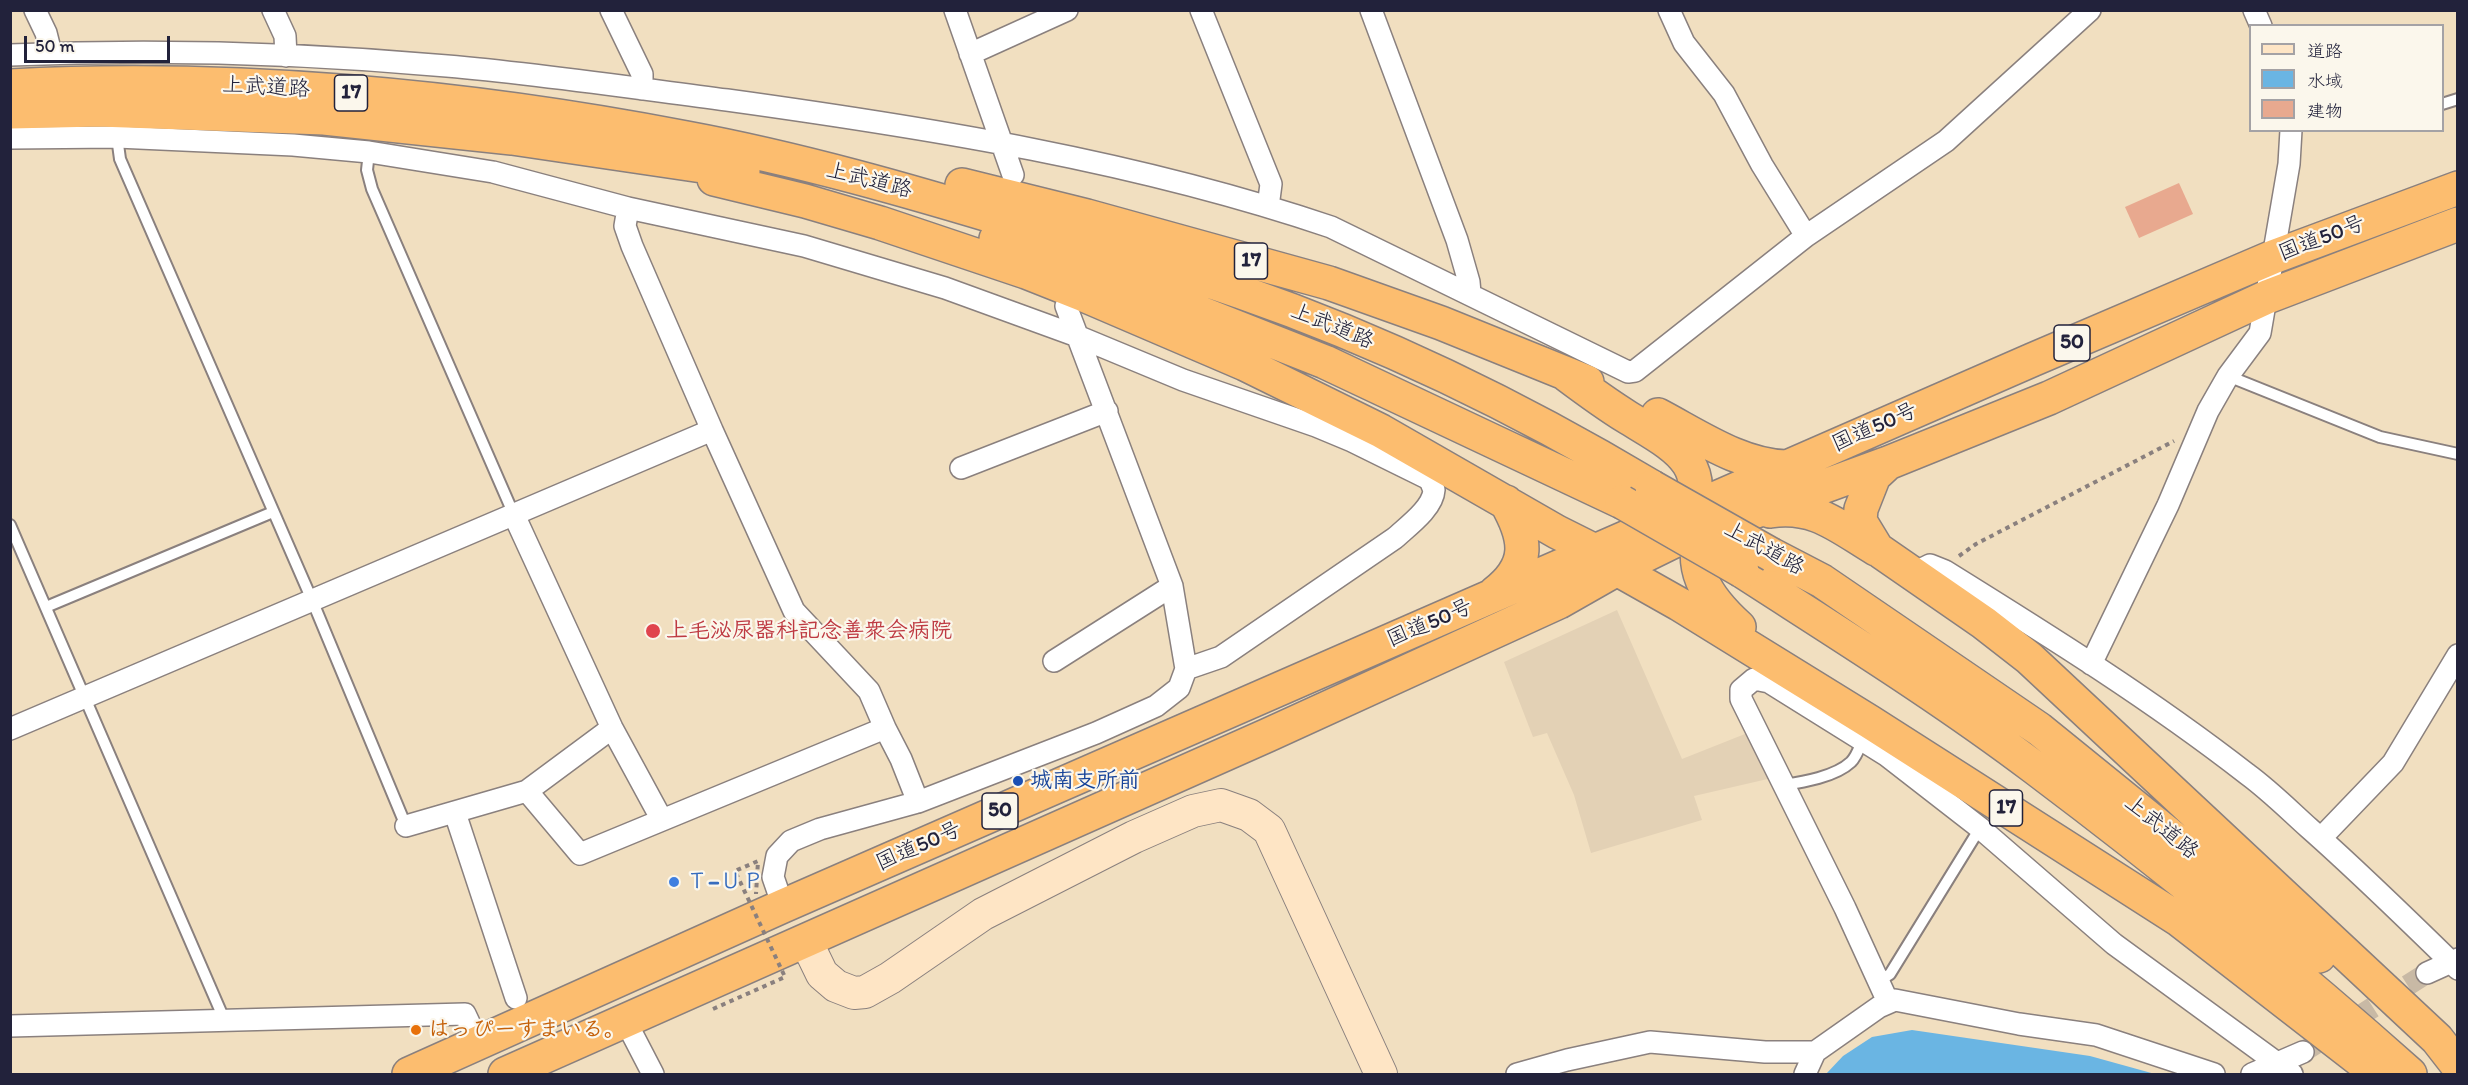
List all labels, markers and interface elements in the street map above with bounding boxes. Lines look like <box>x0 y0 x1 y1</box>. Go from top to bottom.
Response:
scale bar <box>27 24 172 62</box>
legend <box>2249 24 2444 132</box>
text: 50 m <box>35 35 75 57</box>
text: 道路 <box>2307 40 2343 62</box>
text: 水域 <box>2307 70 2343 92</box>
street label: 上武道路 <box>221 73 311 103</box>
road number: 17 <box>334 75 368 111</box>
text: 建物 <box>2307 100 2343 122</box>
street label: 上武道路 <box>823 158 915 204</box>
street label: 国道50号 <box>2275 210 2369 268</box>
road number: 17 <box>1234 243 1268 279</box>
street label: 上武道路 <box>1286 298 1378 356</box>
road number: 50 <box>2054 325 2090 361</box>
street label: 国道50号 <box>1828 397 1922 459</box>
street label: 上武道路 <box>1719 516 1809 582</box>
street label: 国道50号 <box>1383 594 1477 654</box>
place label: 上毛泌尿器科記念善衆会病院 <box>666 618 952 644</box>
marker: 上毛泌尿器科記念善衆会病院 <box>644 622 662 640</box>
place label: 城南支所前 <box>1030 768 1140 794</box>
marker: 城南支所前 <box>1011 774 1025 788</box>
road number: 17 <box>1990 790 2022 826</box>
street label: 上武道路 <box>2118 790 2204 866</box>
road number: 50 <box>982 793 1018 829</box>
street label: 国道50号 <box>872 816 966 878</box>
place label: Ｔ−ＵＰ <box>686 869 764 895</box>
marker: Ｔ−ＵＰ <box>667 875 681 889</box>
place label: はっぴーすまいる。 <box>428 1017 625 1043</box>
marker: はっぴーすまいる。 <box>409 1023 423 1037</box>

